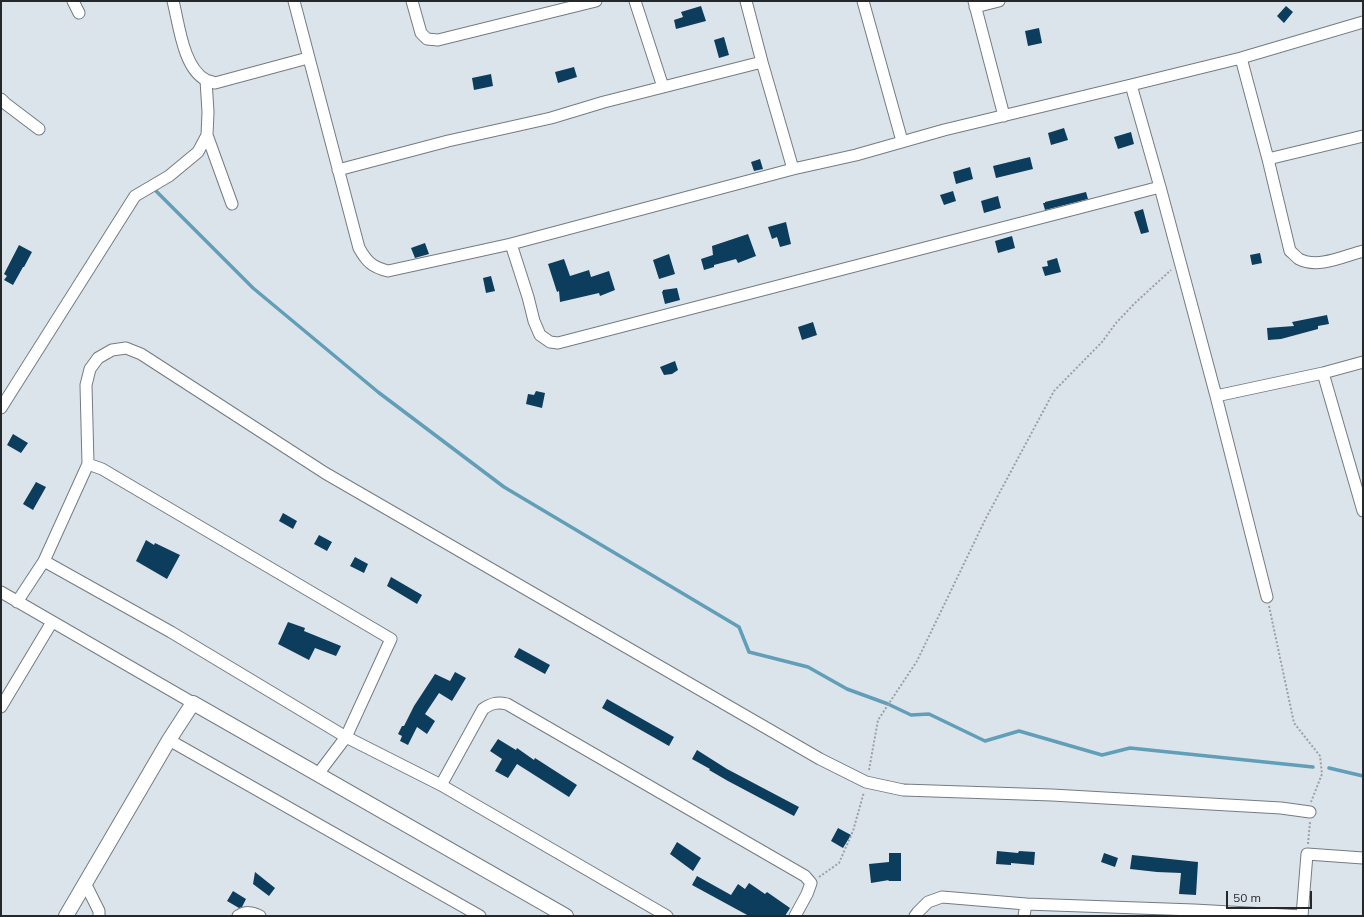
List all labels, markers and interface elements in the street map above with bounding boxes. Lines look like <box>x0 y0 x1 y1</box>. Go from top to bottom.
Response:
scale bar <box>1228 883 1314 909</box>
text: 50 m <box>1233 890 1261 905</box>

